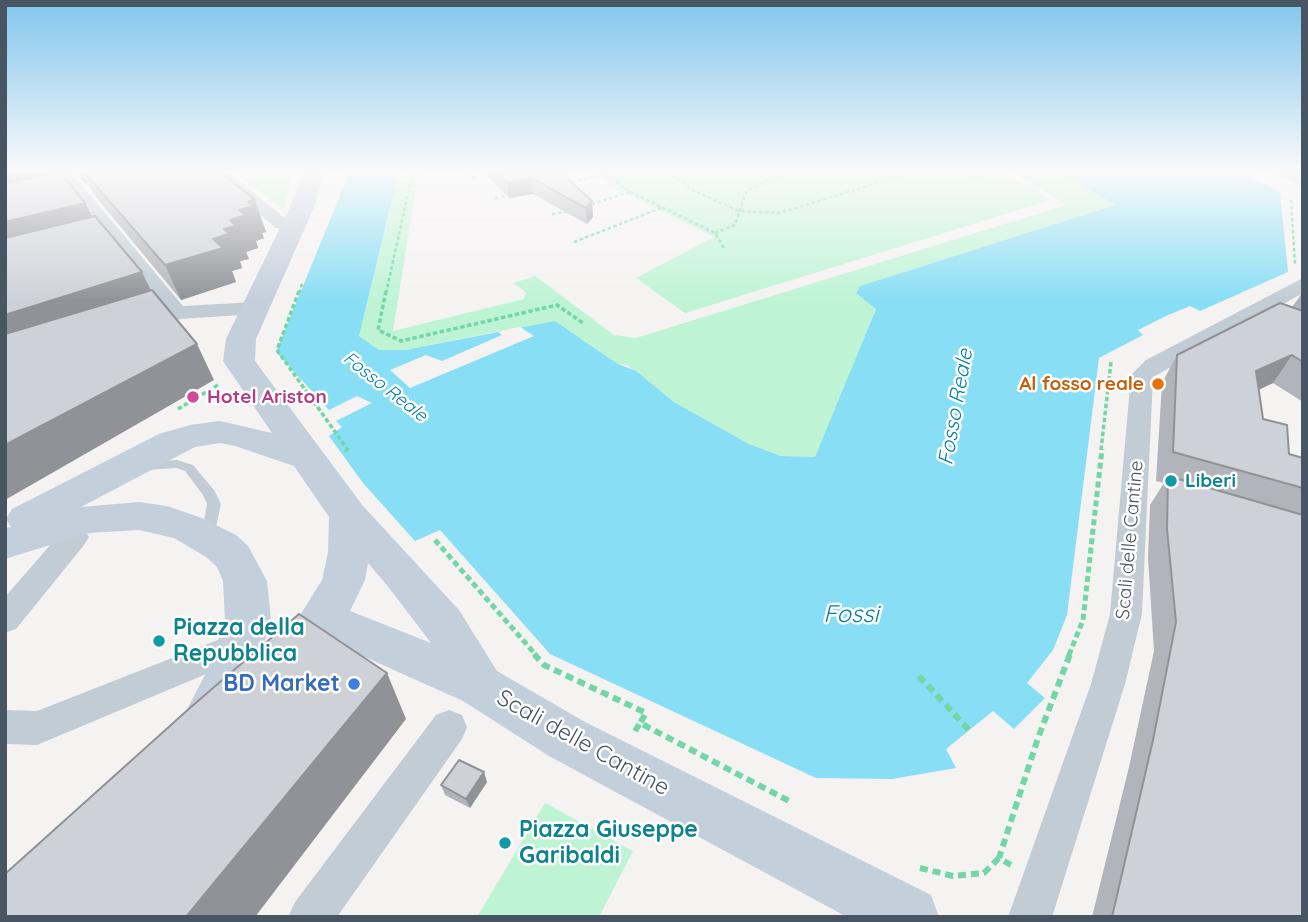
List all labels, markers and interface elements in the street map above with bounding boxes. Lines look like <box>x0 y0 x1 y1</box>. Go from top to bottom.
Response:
water label: Fosso Reale <box>339 347 431 427</box>
water label: Fosso Reale <box>933 347 979 467</box>
place label: Al fosso reale <box>1019 373 1144 395</box>
marker: Al fosso reale <box>1150 376 1166 392</box>
place label: Hotel Ariston <box>207 386 327 408</box>
marker: Hotel Ariston <box>185 389 201 405</box>
street label: Scali delle Cantine <box>1112 460 1148 620</box>
place label: Liberi <box>1185 470 1236 492</box>
marker: Liberi <box>1163 473 1179 489</box>
water label: Fossi <box>823 601 879 629</box>
place label: Piazza della Repubblica <box>173 614 305 668</box>
marker: Piazza della Repubblica <box>151 633 167 649</box>
place label: BD Market <box>223 670 340 698</box>
marker: BD Market <box>346 676 362 692</box>
street label: Scali delle Cantine <box>492 684 674 802</box>
place label: Piazza Giuseppe Garibaldi <box>519 816 698 870</box>
marker: Piazza Giuseppe Garibaldi <box>497 835 513 851</box>

